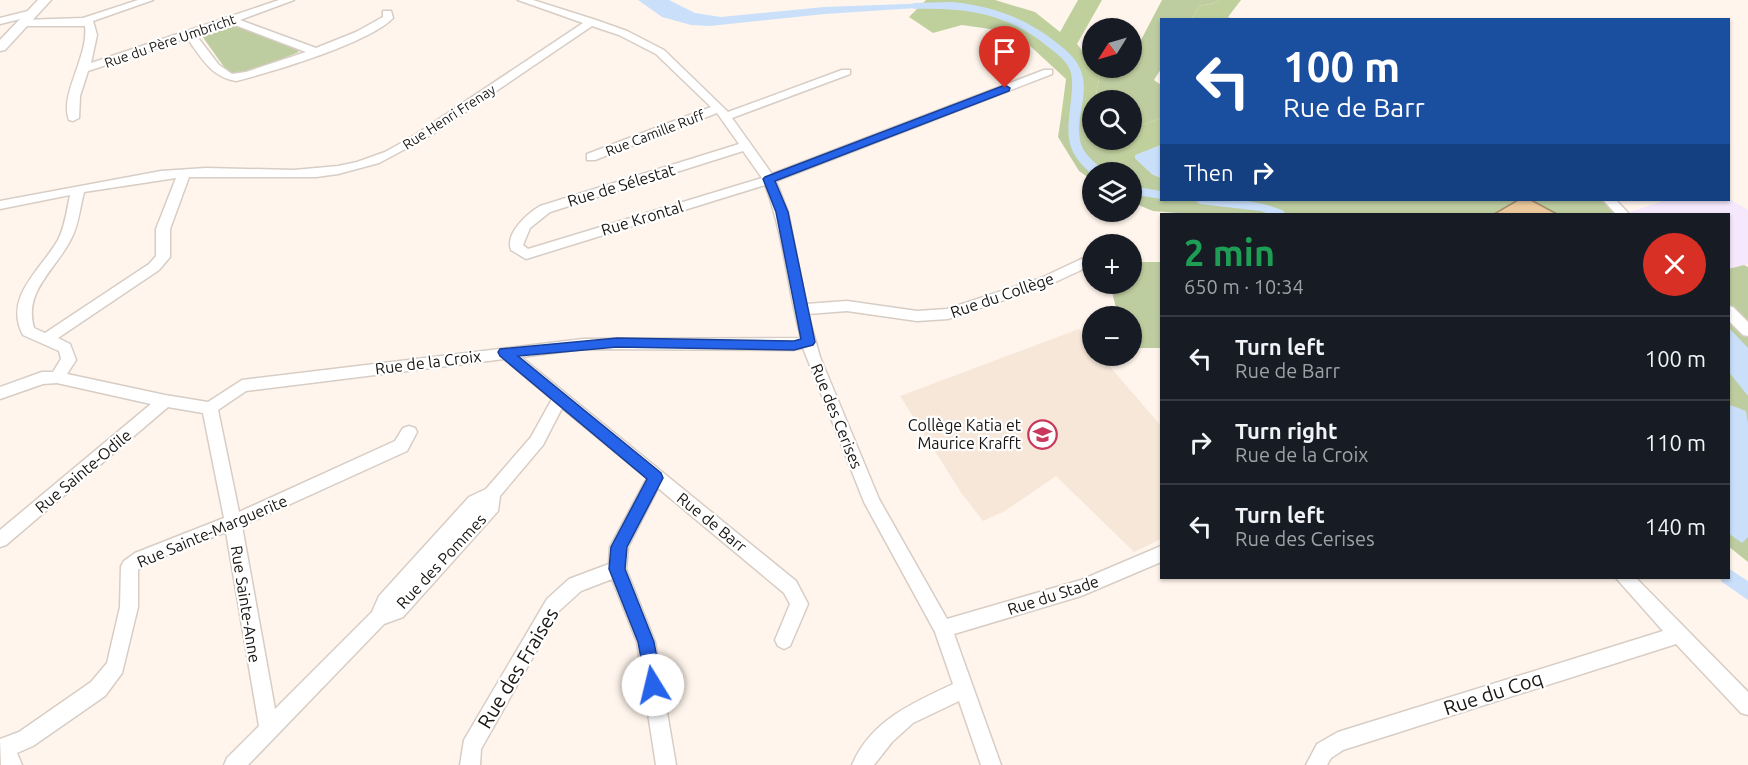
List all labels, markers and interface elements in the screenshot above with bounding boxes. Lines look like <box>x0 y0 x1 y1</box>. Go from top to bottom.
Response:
street label: Rue du Père Umbricht <box>102 11 238 71</box>
north arrow <box>1082 18 1142 78</box>
map controls <box>1082 18 1142 366</box>
pin <box>979 26 1030 88</box>
icon: arrive <box>988 35 1021 68</box>
icon: left <box>1184 42 1262 120</box>
text: 100 m <box>1283 43 1400 90</box>
street label: Rue Henri Frenay <box>400 81 498 153</box>
button: search <box>1082 90 1142 150</box>
text: Rue de Barr <box>1283 92 1425 122</box>
street label: Rue Camille Ruff <box>603 107 707 159</box>
icon: right <box>1246 156 1279 189</box>
street label: Rue de Sélestat <box>565 160 678 210</box>
text: Then <box>1184 160 1234 185</box>
button: layers <box>1082 162 1142 222</box>
street label: Rue Krontal <box>599 197 685 239</box>
text: 2 min <box>1184 232 1275 273</box>
button: close <box>1643 233 1706 296</box>
button: + <box>1082 234 1142 294</box>
street label: Rue du Collège <box>948 269 1056 321</box>
text: 650 m · 10:34 <box>1184 275 1304 298</box>
button: − <box>1082 306 1142 366</box>
text: Turn left <box>1235 334 1325 359</box>
icon: left <box>1184 342 1217 375</box>
text: 100 m <box>1645 346 1706 371</box>
street label: Rue de la Croix <box>374 347 482 377</box>
text: Rue de Barr <box>1235 359 1340 382</box>
street label: Rue des Cerises <box>808 361 866 471</box>
place label: Collège Katia et Maurice Krafft <box>908 416 1022 452</box>
school or university icon: Collège Katia et Maurice Krafft <box>1026 418 1058 450</box>
text: Turn right <box>1235 418 1337 443</box>
street label: Rue Sainte-Odile <box>31 426 135 516</box>
icon: right <box>1184 426 1217 459</box>
text: 110 m <box>1645 430 1706 455</box>
text: Rue de la Croix <box>1235 443 1368 466</box>
street label: Rue de Barr <box>674 489 750 555</box>
street label: Rue Sainte-Marguerite <box>134 491 290 571</box>
text: Turn left <box>1235 502 1325 527</box>
street label: Rue des Pommes <box>393 510 489 612</box>
icon: left <box>1184 510 1217 543</box>
text: 140 m <box>1645 514 1706 539</box>
text: Rue des Cerises <box>1235 527 1375 550</box>
street label: Rue Sainte-Anne <box>228 544 264 664</box>
street label: Rue du Stade <box>1005 572 1101 618</box>
street label: Rue des Fraises <box>472 603 563 732</box>
position arrow <box>621 653 685 717</box>
street label: Rue du Coq <box>1440 666 1545 719</box>

